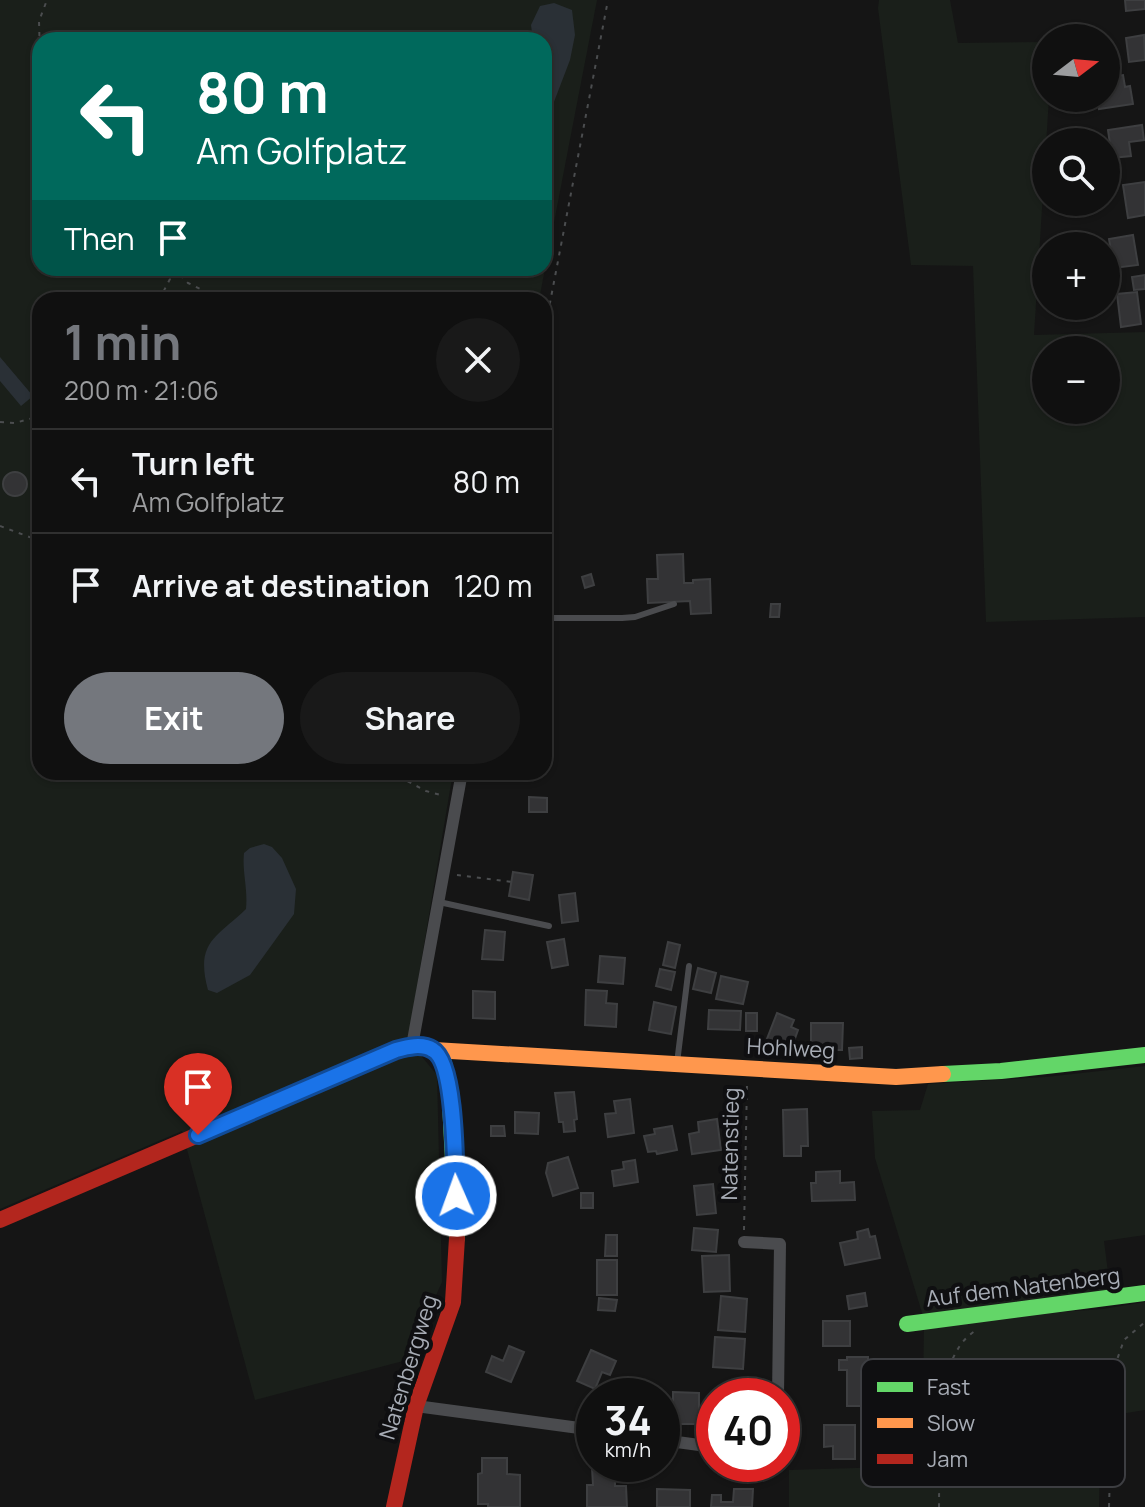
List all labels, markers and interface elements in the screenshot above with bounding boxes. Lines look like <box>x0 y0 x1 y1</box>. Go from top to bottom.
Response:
north arrow <box>1032 24 1120 112</box>
map controls <box>1032 24 1120 424</box>
text: 80 m <box>196 53 329 130</box>
icon: left <box>64 64 168 168</box>
text: Am Golfplatz <box>196 126 408 175</box>
button: search <box>1032 128 1120 216</box>
icon: arrive <box>151 216 195 260</box>
text: Then <box>64 218 135 259</box>
button: + <box>1032 232 1120 320</box>
text: 1 min <box>64 309 181 374</box>
button: close <box>436 318 520 402</box>
button: − <box>1032 336 1120 424</box>
text: 200 m · 21:06 <box>64 372 219 408</box>
text: Turn left <box>132 443 255 484</box>
icon: left <box>64 459 108 503</box>
text: 80 m <box>453 461 520 502</box>
text: Am Golfplatz <box>132 484 285 520</box>
icon: arrive <box>64 563 108 607</box>
text: Arrive at destination <box>132 565 430 606</box>
text: 120 m <box>454 565 532 606</box>
button: Exit <box>64 672 284 764</box>
button: Share <box>300 672 520 764</box>
street label: Hohlweg <box>746 1031 836 1065</box>
pin <box>164 1053 232 1135</box>
icon: arrive <box>176 1065 220 1109</box>
street label: Natenstieg <box>714 1087 746 1201</box>
position arrow <box>414 1154 498 1238</box>
street label: Auf dem Natenberg <box>924 1260 1122 1314</box>
street label: Natenbergweg <box>372 1291 444 1443</box>
legend <box>861 1359 1125 1487</box>
text: Fast <box>927 1372 970 1402</box>
speed limit sign: 40 <box>696 1378 800 1482</box>
text: 34 <box>604 1392 652 1447</box>
text: Slow <box>927 1408 975 1438</box>
text: km/h <box>605 1436 651 1463</box>
text: Jam <box>927 1444 968 1474</box>

